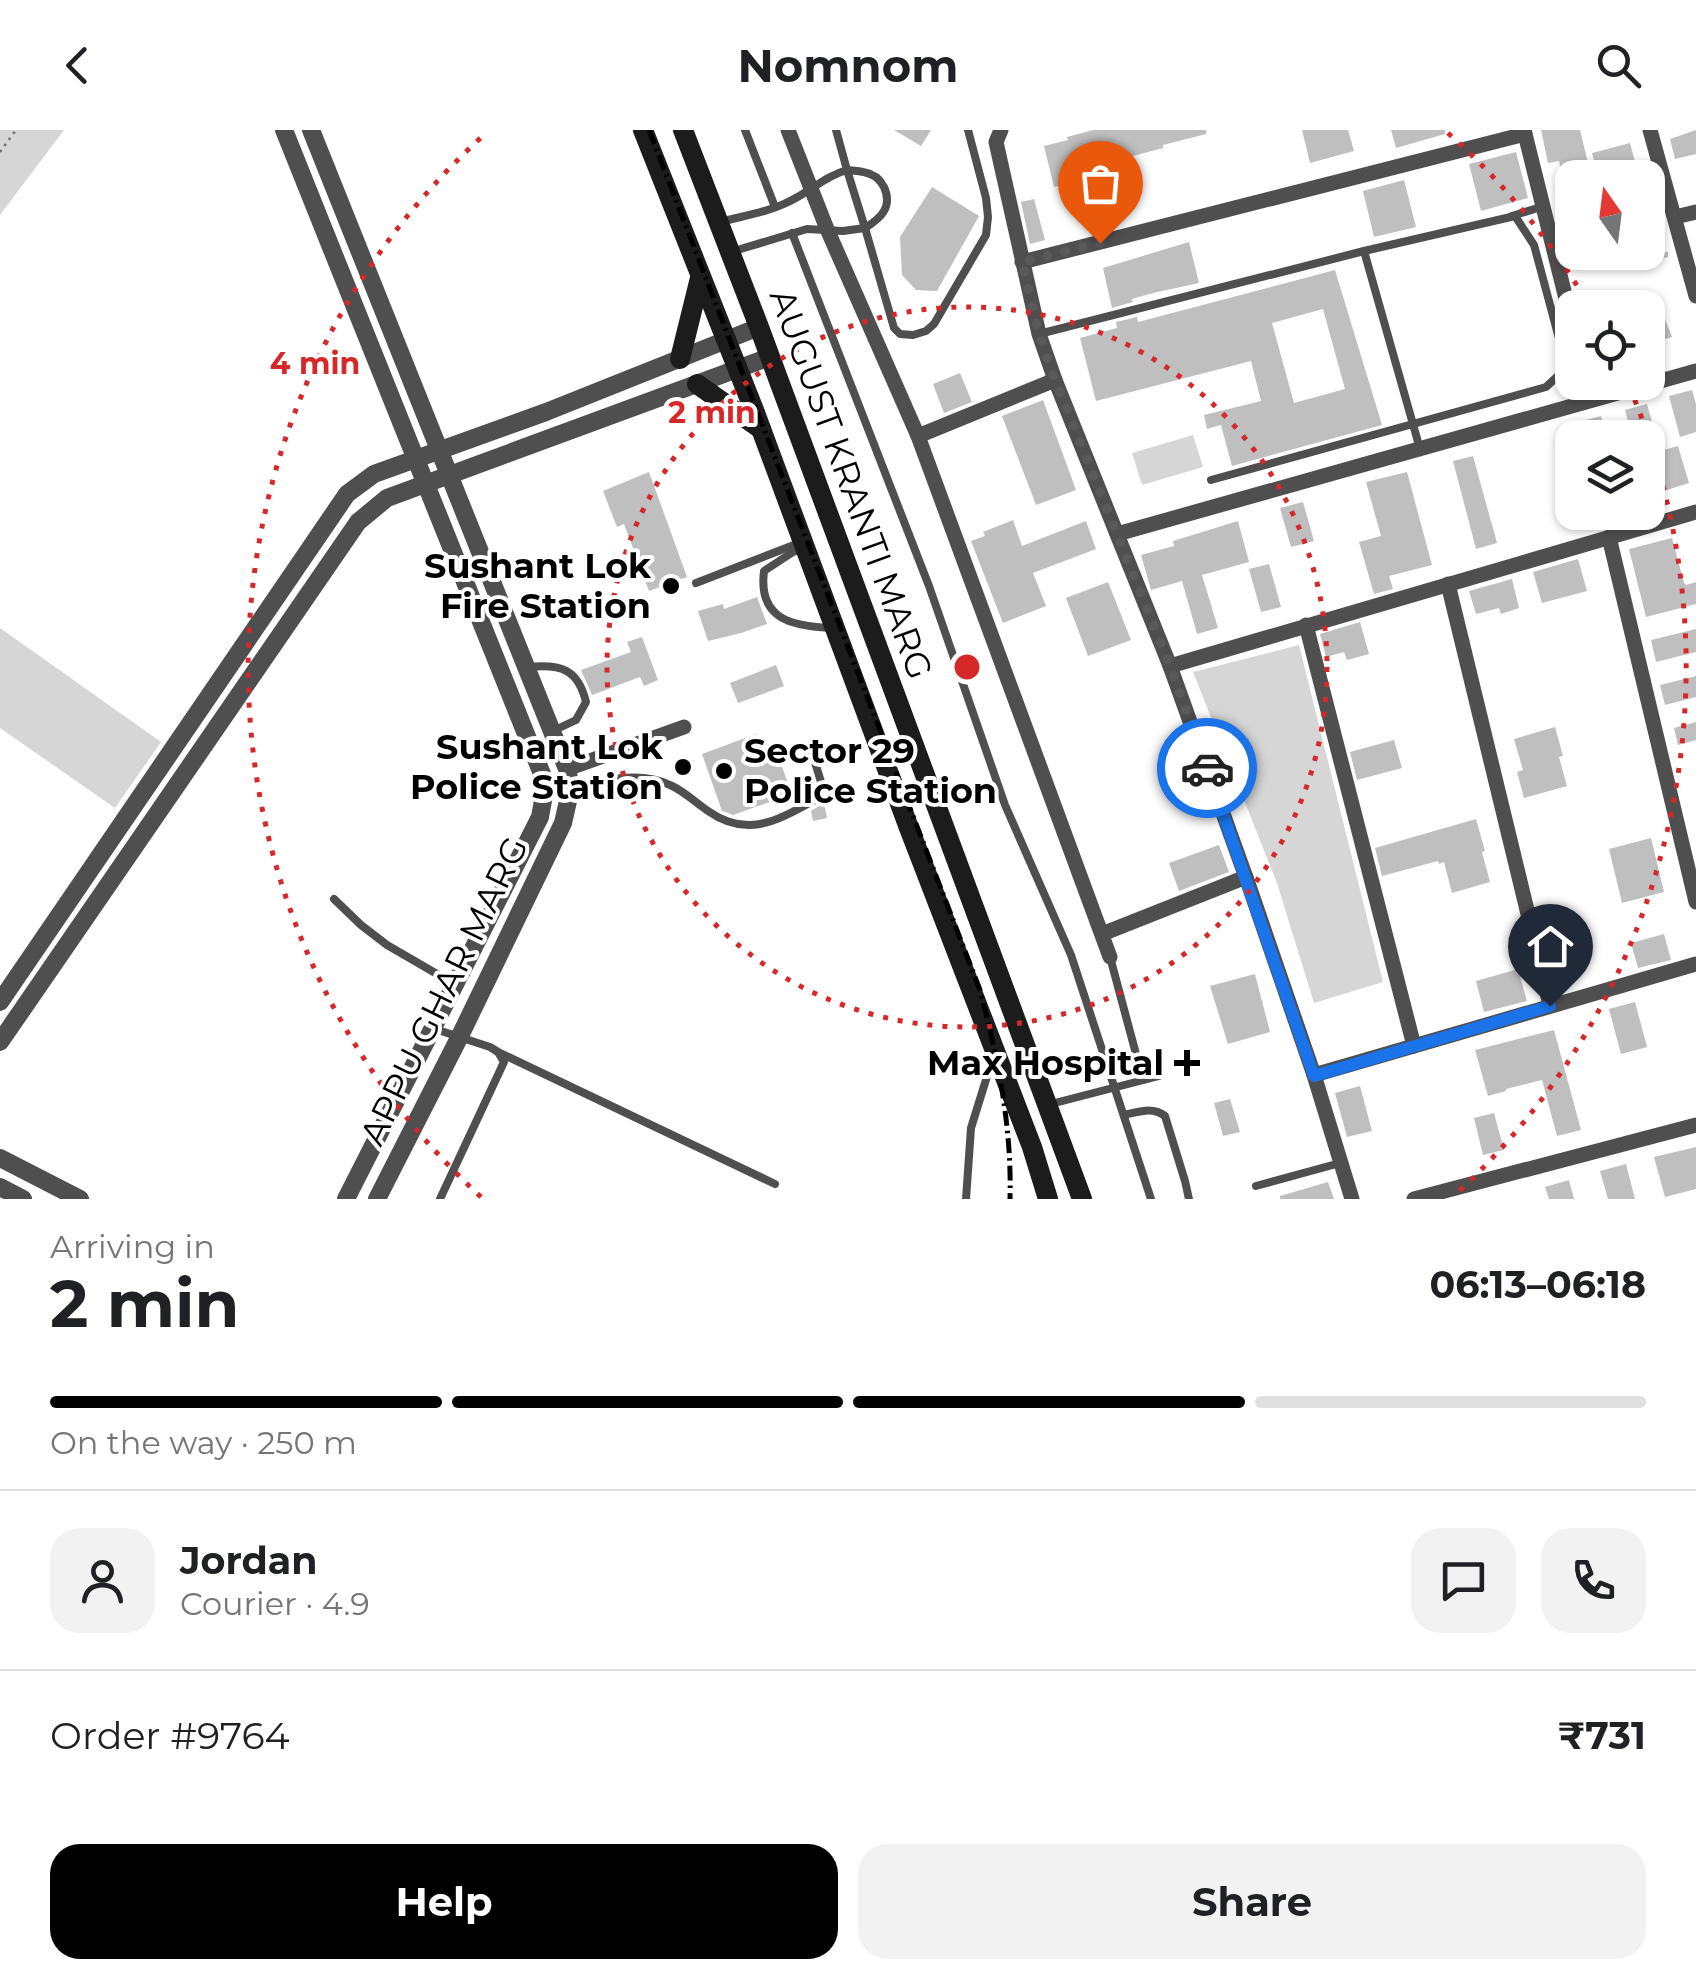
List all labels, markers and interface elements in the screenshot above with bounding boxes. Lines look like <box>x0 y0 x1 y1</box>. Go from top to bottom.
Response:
icon: back <box>50 38 105 93</box>
text: Nomnom <box>738 38 959 93</box>
icon: search <box>1591 38 1646 93</box>
pin <box>1058 141 1143 244</box>
icon: bag <box>1073 156 1128 211</box>
north arrow <box>1555 160 1665 270</box>
map controls <box>1555 160 1665 530</box>
street label: AUGUST KRANTI MARG <box>761 283 942 685</box>
button: locate <box>1555 290 1665 400</box>
text: 4 min <box>270 345 360 382</box>
text: 2 min <box>668 394 756 431</box>
button: layers <box>1555 420 1665 530</box>
place label: Sushant Lok Fire Station <box>424 544 652 627</box>
marker: Sushant Lok Fire Station <box>660 575 682 597</box>
centre of rings <box>949 649 985 685</box>
courier <box>1157 718 1257 818</box>
place label: Sushant Lok Police Station <box>410 725 664 808</box>
place label: Sector 29 Police Station <box>744 729 997 812</box>
icon: car <box>1180 741 1235 796</box>
marker: Sushant Lok Police Station <box>672 756 694 778</box>
marker: Sector 29 Police Station <box>713 760 735 782</box>
street label: APPU GHAR MARG <box>350 830 537 1152</box>
pin <box>1508 904 1593 1007</box>
icon: home <box>1523 919 1578 974</box>
place label: Max Hospital <box>927 1041 1164 1084</box>
marker: Max Hospital <box>1174 1050 1200 1076</box>
text: Arriving in <box>50 1227 215 1266</box>
text: 06:13–06:18 <box>1430 1261 1646 1308</box>
text: 2 min <box>50 1264 239 1343</box>
text: On the way · 250 m <box>50 1423 357 1462</box>
button: person <box>50 1528 155 1633</box>
button: chat <box>1411 1528 1516 1633</box>
button: phone <box>1541 1528 1646 1633</box>
text: Jordan <box>180 1537 318 1584</box>
text: Courier · 4.9 <box>180 1584 370 1623</box>
text: Order #9764 <box>50 1712 290 1759</box>
text: ₹731 <box>1558 1712 1646 1759</box>
button: Help <box>50 1844 838 1959</box>
button: Share <box>858 1844 1646 1959</box>

